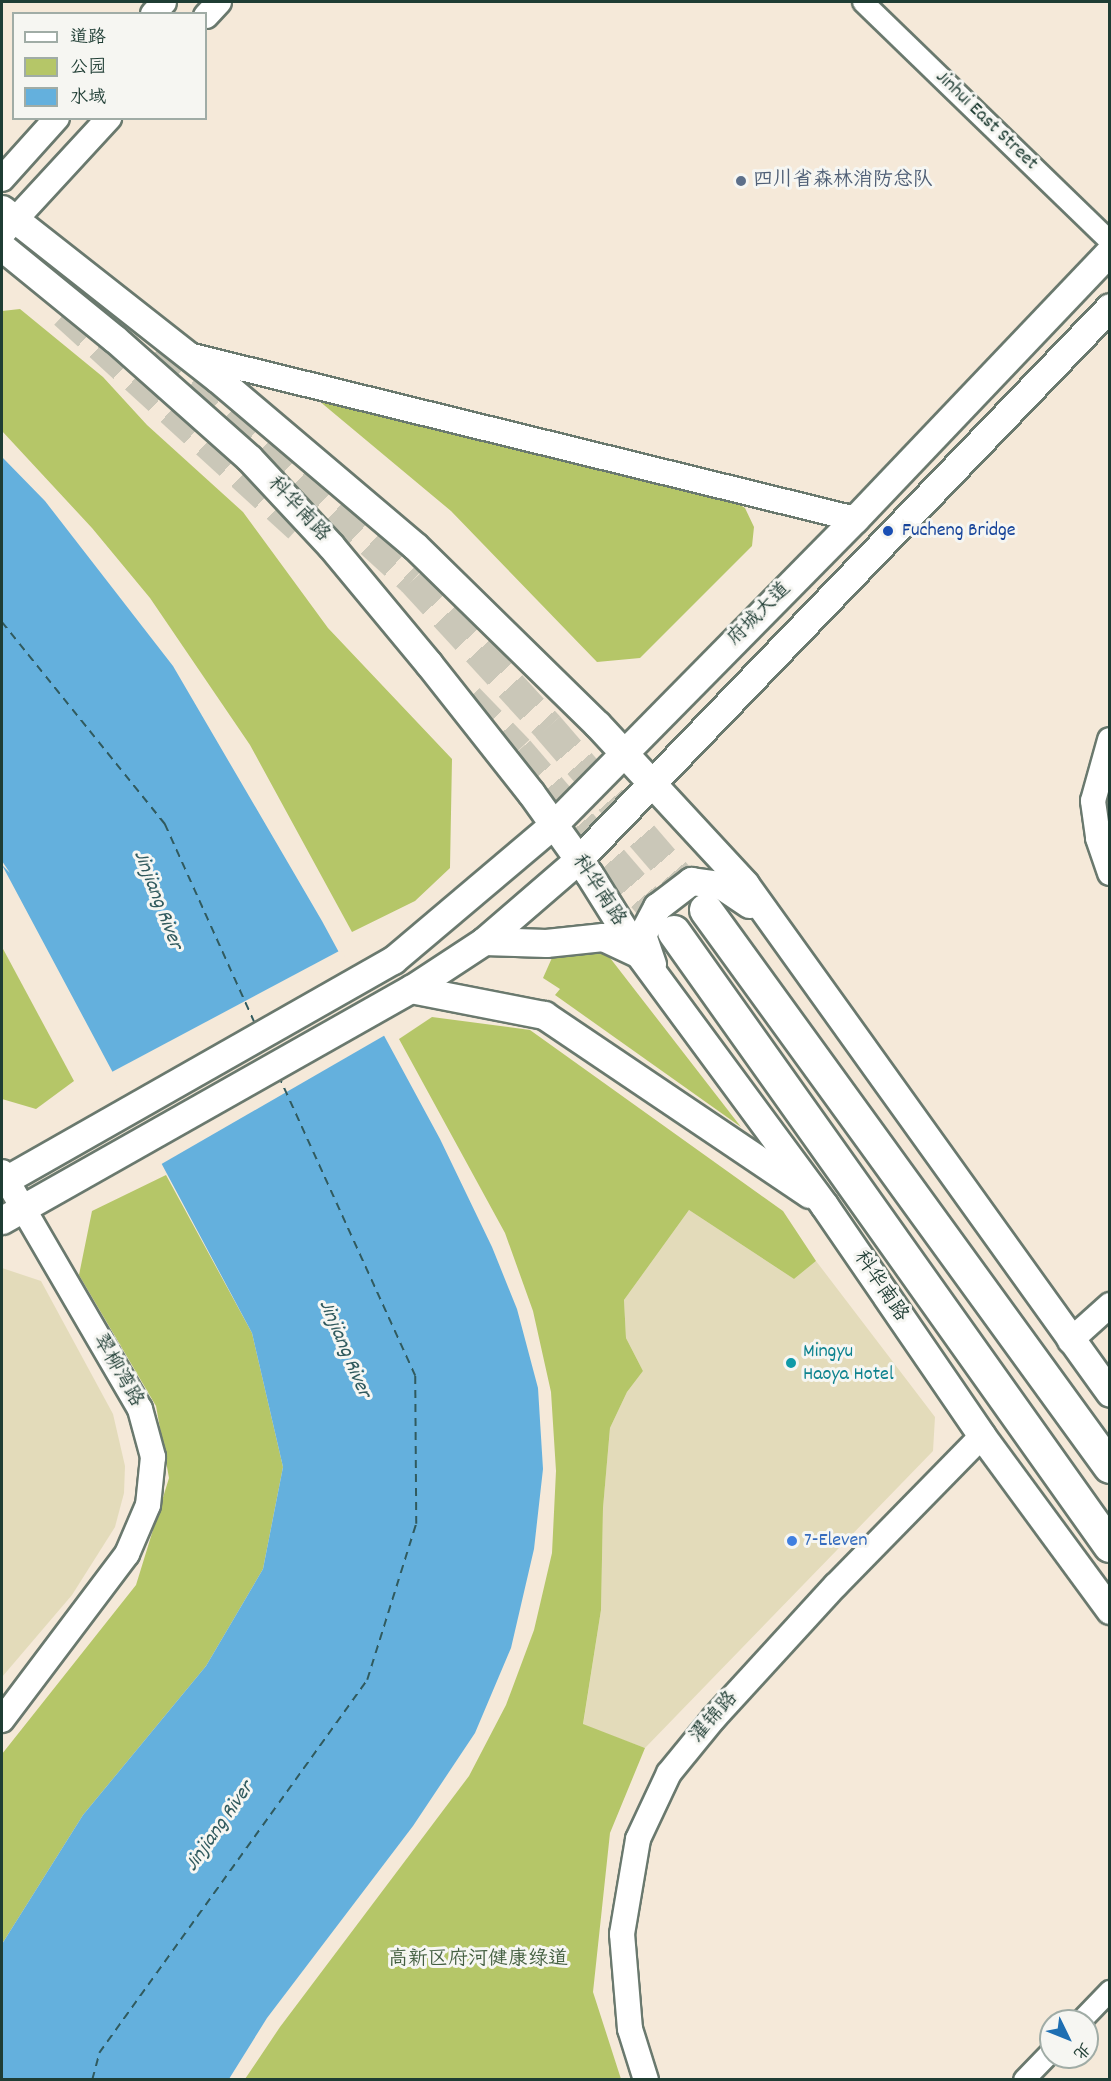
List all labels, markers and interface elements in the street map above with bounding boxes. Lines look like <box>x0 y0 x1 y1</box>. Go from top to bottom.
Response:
legend <box>12 12 207 120</box>
text: 道路 <box>70 26 106 51</box>
text: 公园 <box>70 56 106 81</box>
street label: Jinhui East Street <box>930 66 1042 176</box>
text: 水域 <box>70 86 106 111</box>
place label: 四川省森林消防总队 <box>753 169 933 193</box>
marker: 四川省森林消防总队 <box>734 174 748 188</box>
street label: 科华南路 <box>262 473 334 547</box>
place label: Fucheng Bridge <box>902 519 1016 543</box>
marker: Fucheng Bridge <box>879 522 897 540</box>
street label: 府城大道 <box>723 578 797 652</box>
water label: Jinjiang River <box>127 847 187 953</box>
street label: 科华南路 <box>566 851 630 931</box>
street label: 科华南路 <box>848 1247 912 1327</box>
water label: Jinjiang River <box>312 1296 376 1402</box>
street label: 翠柳湾路 <box>87 1330 147 1412</box>
place label: Mingyu Haoya Hotel <box>803 1340 894 1387</box>
marker: Mingyu Haoya Hotel <box>784 1356 798 1370</box>
place label: 7-Eleven <box>804 1529 868 1553</box>
marker: 7-Eleven <box>785 1534 799 1548</box>
street label: 濯锦路 <box>686 1687 744 1749</box>
water label: Jinjiang River <box>180 1777 260 1877</box>
park label: 高新区府河健康绿道 <box>388 1948 568 1972</box>
north arrow <box>1039 2009 1099 2069</box>
text: 北 <box>1067 2037 1095 2064</box>

